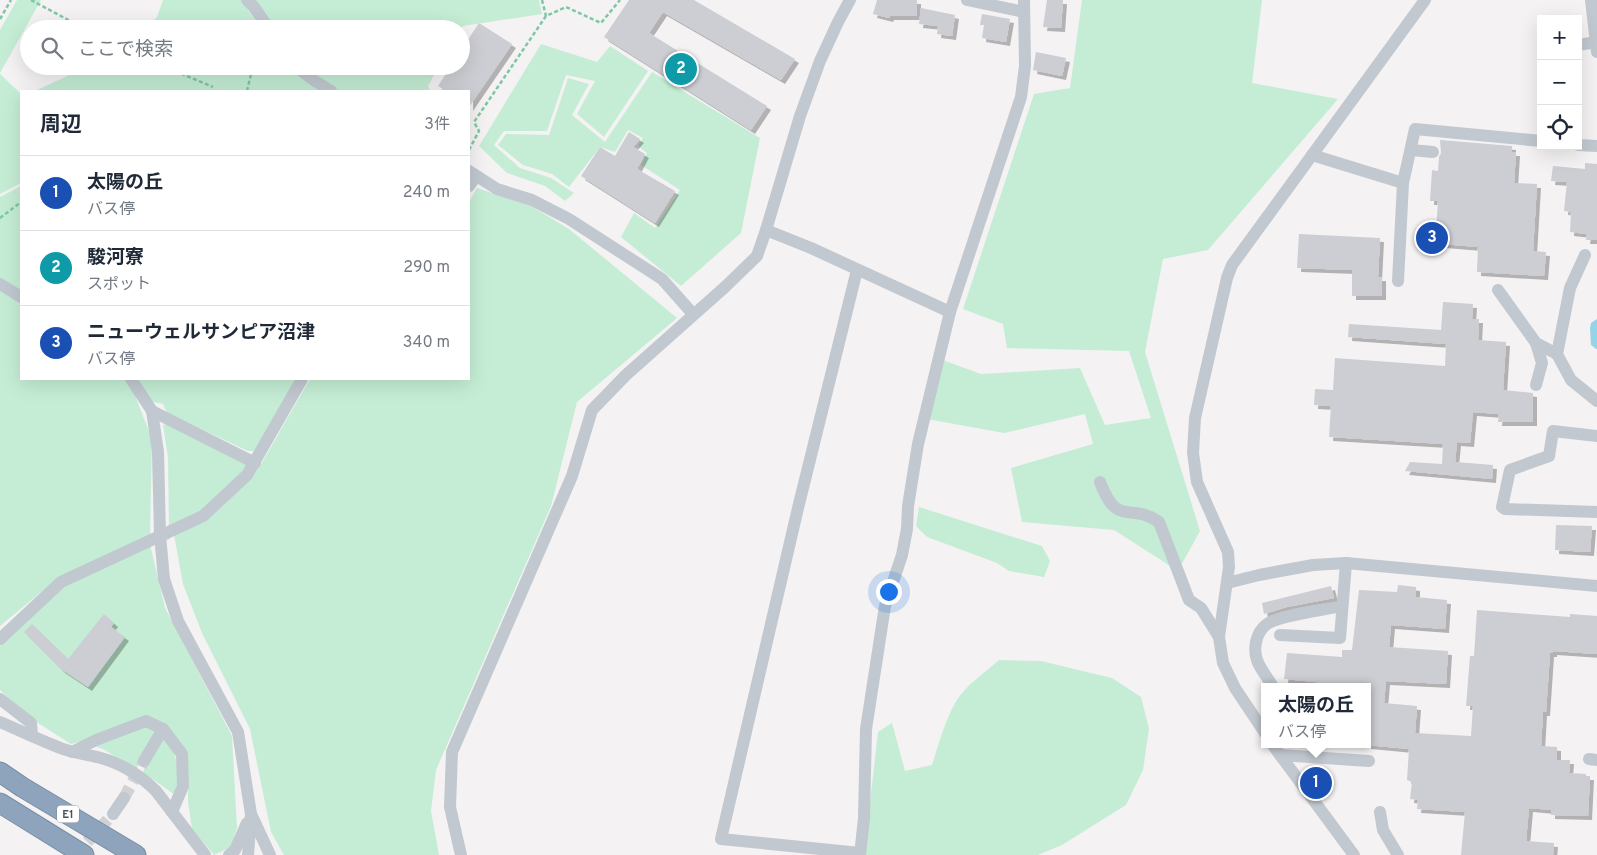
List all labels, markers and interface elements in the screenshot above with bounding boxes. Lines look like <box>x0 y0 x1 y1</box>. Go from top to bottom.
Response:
map controls <box>1537 15 1582 150</box>
button: + <box>1537 15 1582 60</box>
search box <box>20 20 470 75</box>
icon: search <box>38 34 66 62</box>
text: ここで検索 <box>78 38 173 62</box>
pin: 2 <box>665 50 697 88</box>
button: − <box>1537 60 1582 105</box>
button: locate <box>1537 105 1582 150</box>
text: 周辺 <box>40 112 82 139</box>
text: 3件 <box>424 115 450 135</box>
text: 太陽の丘 <box>87 171 163 195</box>
text: 1 <box>53 183 59 203</box>
text: 240 m <box>403 183 450 203</box>
text: バス停 <box>87 200 135 220</box>
pin: 3 <box>1416 219 1448 257</box>
text: 駿河寮 <box>87 246 144 270</box>
text: 2 <box>51 258 61 278</box>
text: 290 m <box>403 258 450 278</box>
text: スポット <box>87 275 151 295</box>
text: ニューウェルサンピア沼津 <box>87 321 315 345</box>
text: 3 <box>51 333 61 353</box>
text: 340 m <box>403 333 450 353</box>
text: バス停 <box>87 350 135 370</box>
your location <box>876 579 902 605</box>
popup <box>1261 683 1371 748</box>
text: 太陽の丘 <box>1278 694 1354 718</box>
text: バス停 <box>1278 723 1326 743</box>
pin: 1 <box>1300 764 1332 802</box>
road number: E1 <box>57 806 79 822</box>

